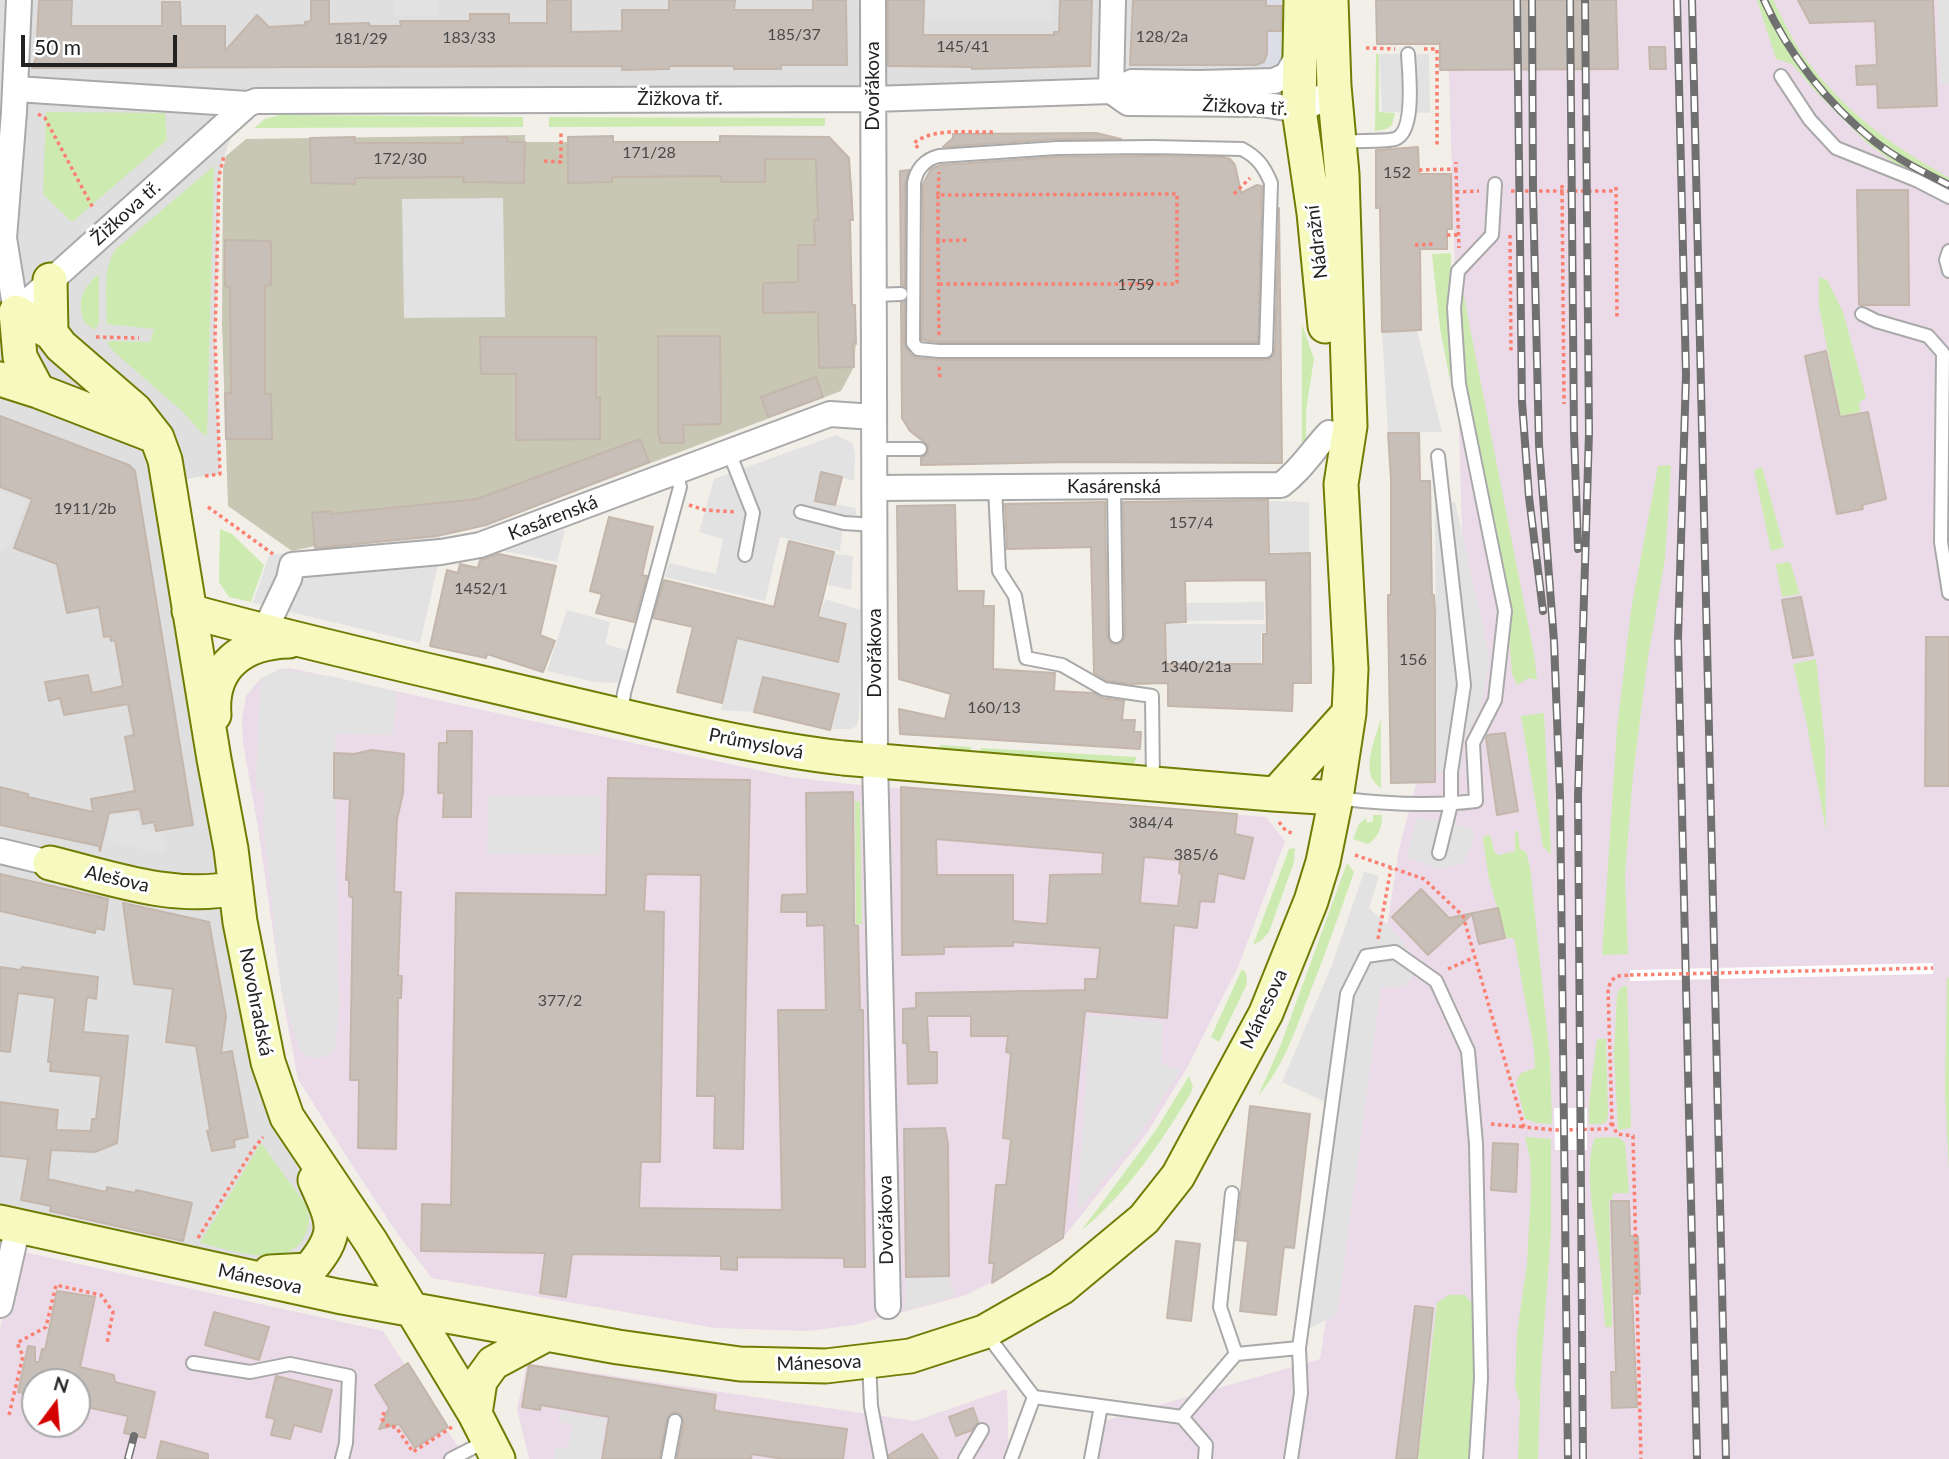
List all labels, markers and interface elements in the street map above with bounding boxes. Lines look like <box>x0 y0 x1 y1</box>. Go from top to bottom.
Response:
scale bar <box>24 21 180 65</box>
house number: 185/37 <box>767 25 821 45</box>
house number: 128/2a <box>1136 27 1188 47</box>
house number: 183/33 <box>442 28 496 48</box>
house number: 181/29 <box>334 29 388 49</box>
text: 50 m <box>34 34 81 59</box>
house number: 145/41 <box>936 37 990 57</box>
street label: Dvořákova <box>862 41 884 131</box>
street label: Žižkova tř. <box>637 88 723 110</box>
street label: Žižkova tř. <box>1202 93 1288 121</box>
house number: 171/28 <box>622 143 676 163</box>
house number: 172/30 <box>373 149 427 169</box>
house number: 152 <box>1383 163 1411 183</box>
street label: Žižkova tř. <box>87 176 165 250</box>
street label: Nádražní <box>1301 204 1333 280</box>
house number: 1759 <box>1117 275 1155 295</box>
street label: Kasárenská <box>1067 476 1161 498</box>
street label: Kasárenská <box>505 490 601 546</box>
house number: 1911/2b <box>54 499 116 519</box>
house number: 157/4 <box>1169 513 1213 533</box>
house number: 1452/1 <box>454 579 508 599</box>
street label: Dvořákova <box>864 608 886 698</box>
house number: 156 <box>1399 650 1427 670</box>
house number: 1340/21a <box>1161 657 1231 677</box>
house number: 160/13 <box>967 698 1021 718</box>
street label: Průmyslová <box>707 724 805 764</box>
house number: 384/4 <box>1129 813 1173 833</box>
house number: 385/6 <box>1174 845 1218 865</box>
street label: Alešova <box>83 861 151 897</box>
street label: Novohradská <box>234 946 278 1058</box>
street label: Mánesova <box>1236 966 1292 1052</box>
house number: 377/2 <box>538 991 582 1011</box>
street label: Dvořákova <box>874 1175 898 1265</box>
street label: Mánesova <box>216 1259 304 1299</box>
street label: Mánesova <box>776 1350 862 1376</box>
north arrow <box>21 1368 91 1438</box>
text: N <box>51 1371 72 1397</box>

